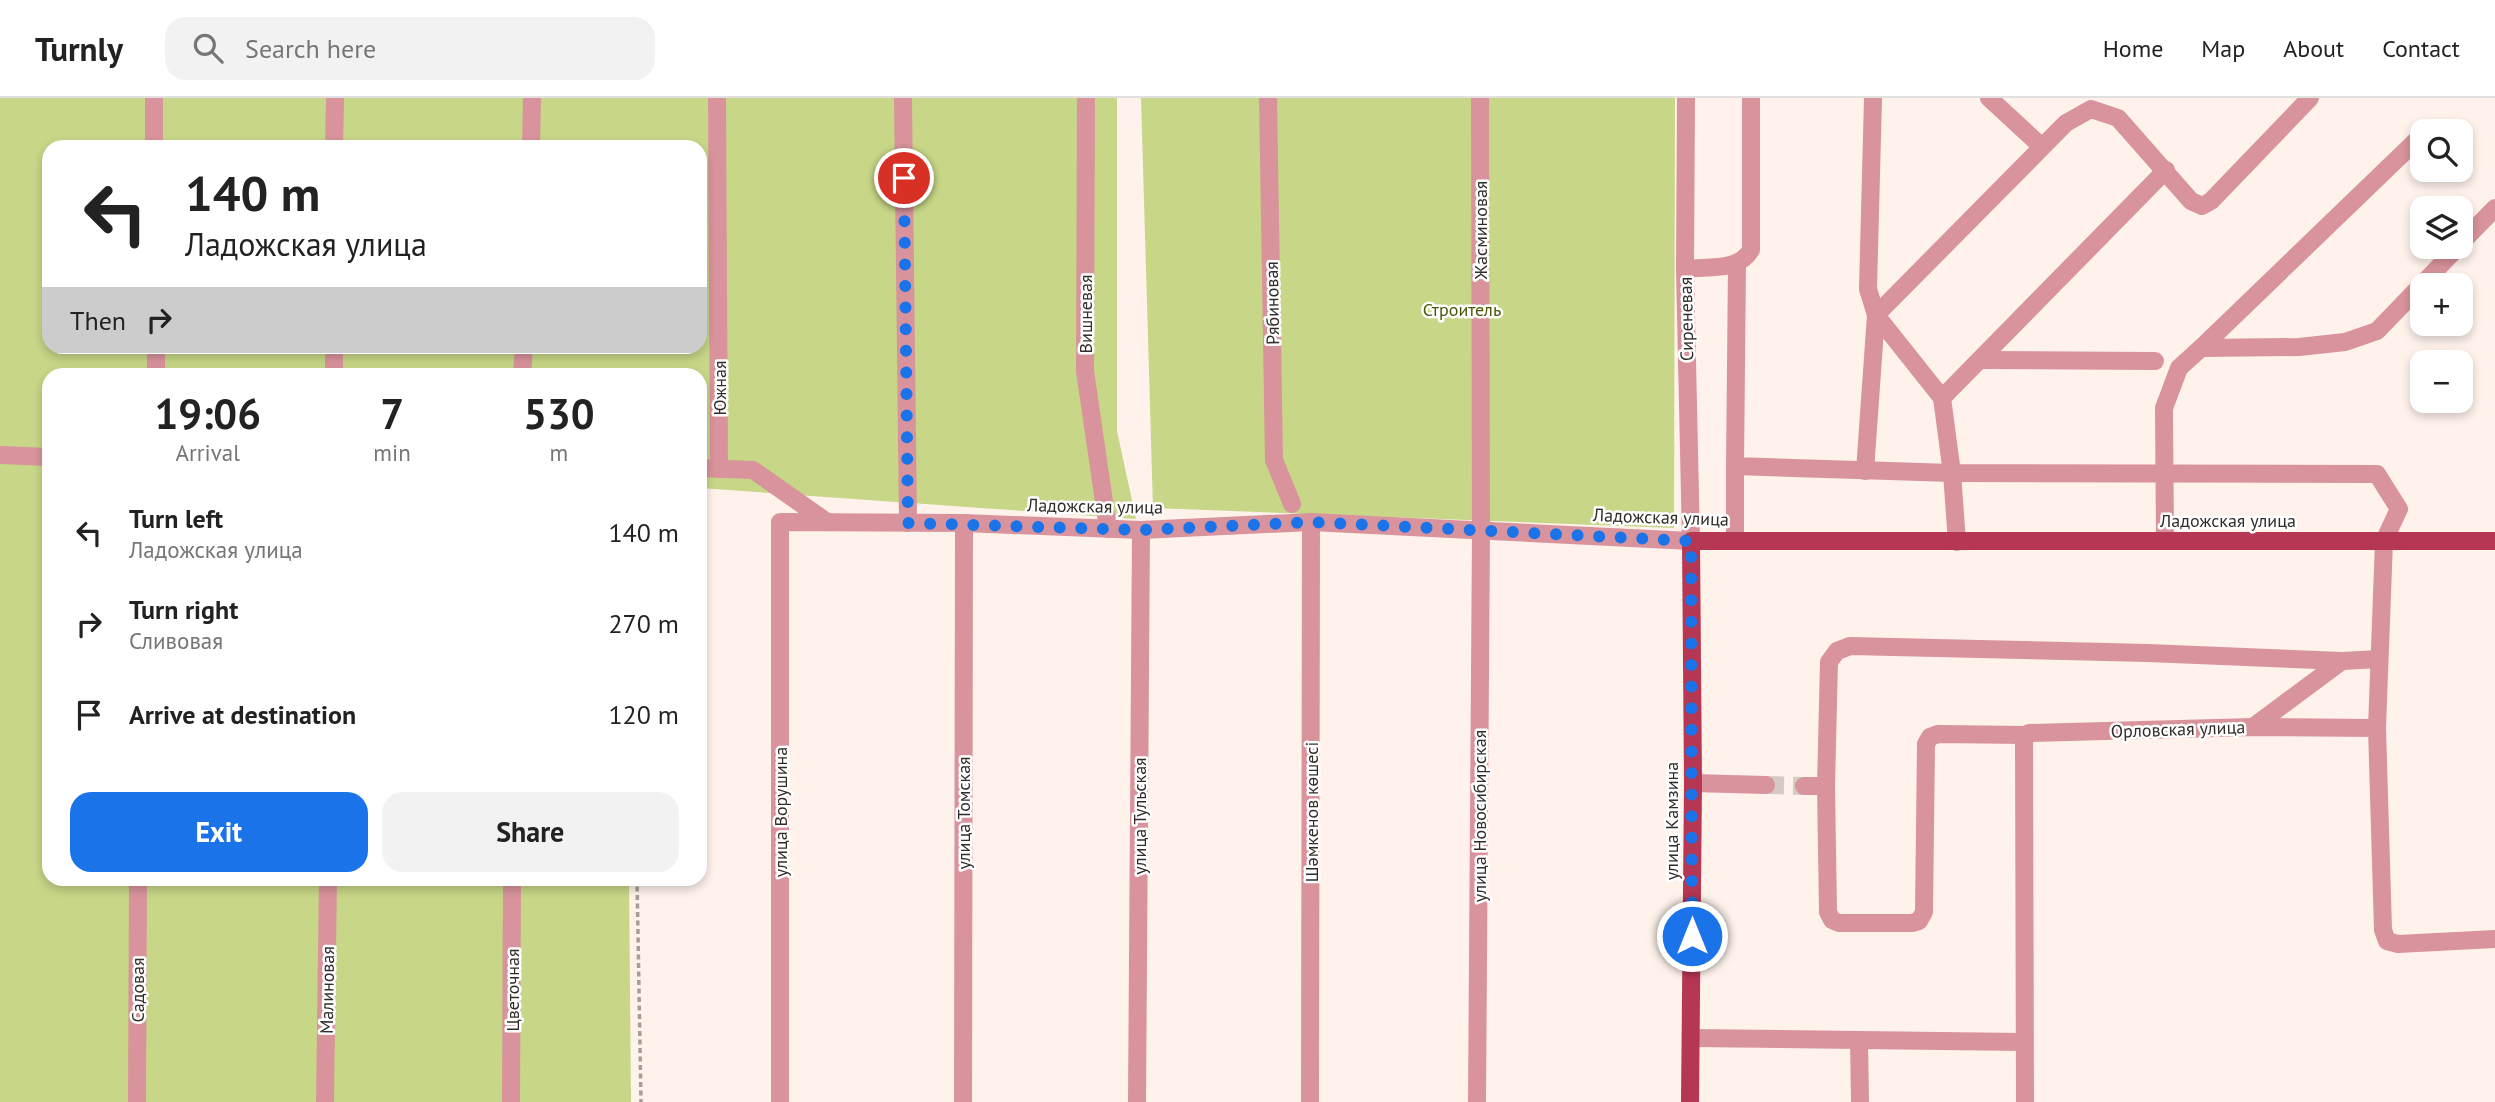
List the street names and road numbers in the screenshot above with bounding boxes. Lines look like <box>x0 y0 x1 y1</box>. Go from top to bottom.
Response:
street label: Жасминовая <box>1469 181 1492 280</box>
street label: Рябиновая <box>1260 261 1284 345</box>
street label: Вишневая <box>1074 275 1097 353</box>
street label: Сиреневая <box>1674 277 1698 361</box>
street label: Южная <box>708 360 731 416</box>
street label: Ладожская улица <box>1026 493 1163 519</box>
street label: Ладожская улица <box>1592 503 1729 531</box>
street label: Ладожская улица <box>2159 509 2296 532</box>
street label: Орловская улица <box>2110 715 2246 743</box>
street label: улица Новосибирская <box>1468 730 1491 902</box>
street label: Шәмкенов көшесі <box>1300 742 1323 882</box>
street label: улица Ворушина <box>769 747 792 877</box>
street label: улица Томская <box>952 756 975 870</box>
street label: улица Тульская <box>1128 757 1151 875</box>
street label: улица Камзина <box>1660 762 1683 880</box>
street label: Малиновая <box>315 946 339 1034</box>
street label: Цветочная <box>501 948 524 1032</box>
street label: Садовая <box>126 957 149 1023</box>

